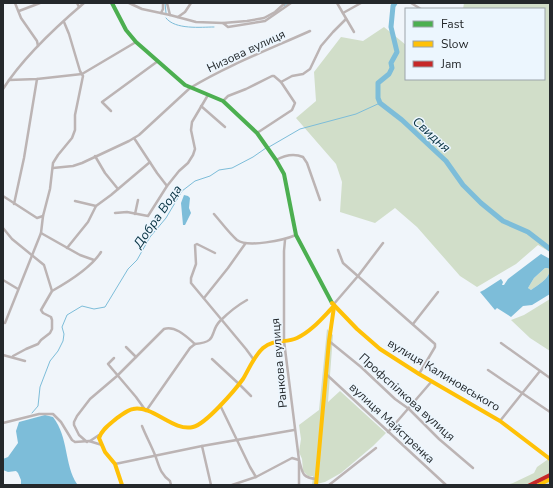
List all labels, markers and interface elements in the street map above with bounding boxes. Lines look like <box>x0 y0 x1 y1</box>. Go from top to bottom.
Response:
legend <box>405 8 545 80</box>
text: Fast <box>441 16 464 32</box>
street label: Низова вулиця <box>204 26 288 76</box>
text: Slow <box>441 36 469 52</box>
text: Jam <box>440 56 462 72</box>
water label: Свидня <box>408 113 454 157</box>
water label: Добра Вода <box>129 181 186 253</box>
street label: Ранкова вулиця <box>267 317 291 409</box>
street label: вулиця Калиновського <box>385 335 504 415</box>
street label: Профспілкова вулиця <box>355 349 459 445</box>
street label: вулиця Майстренка <box>346 379 438 467</box>

